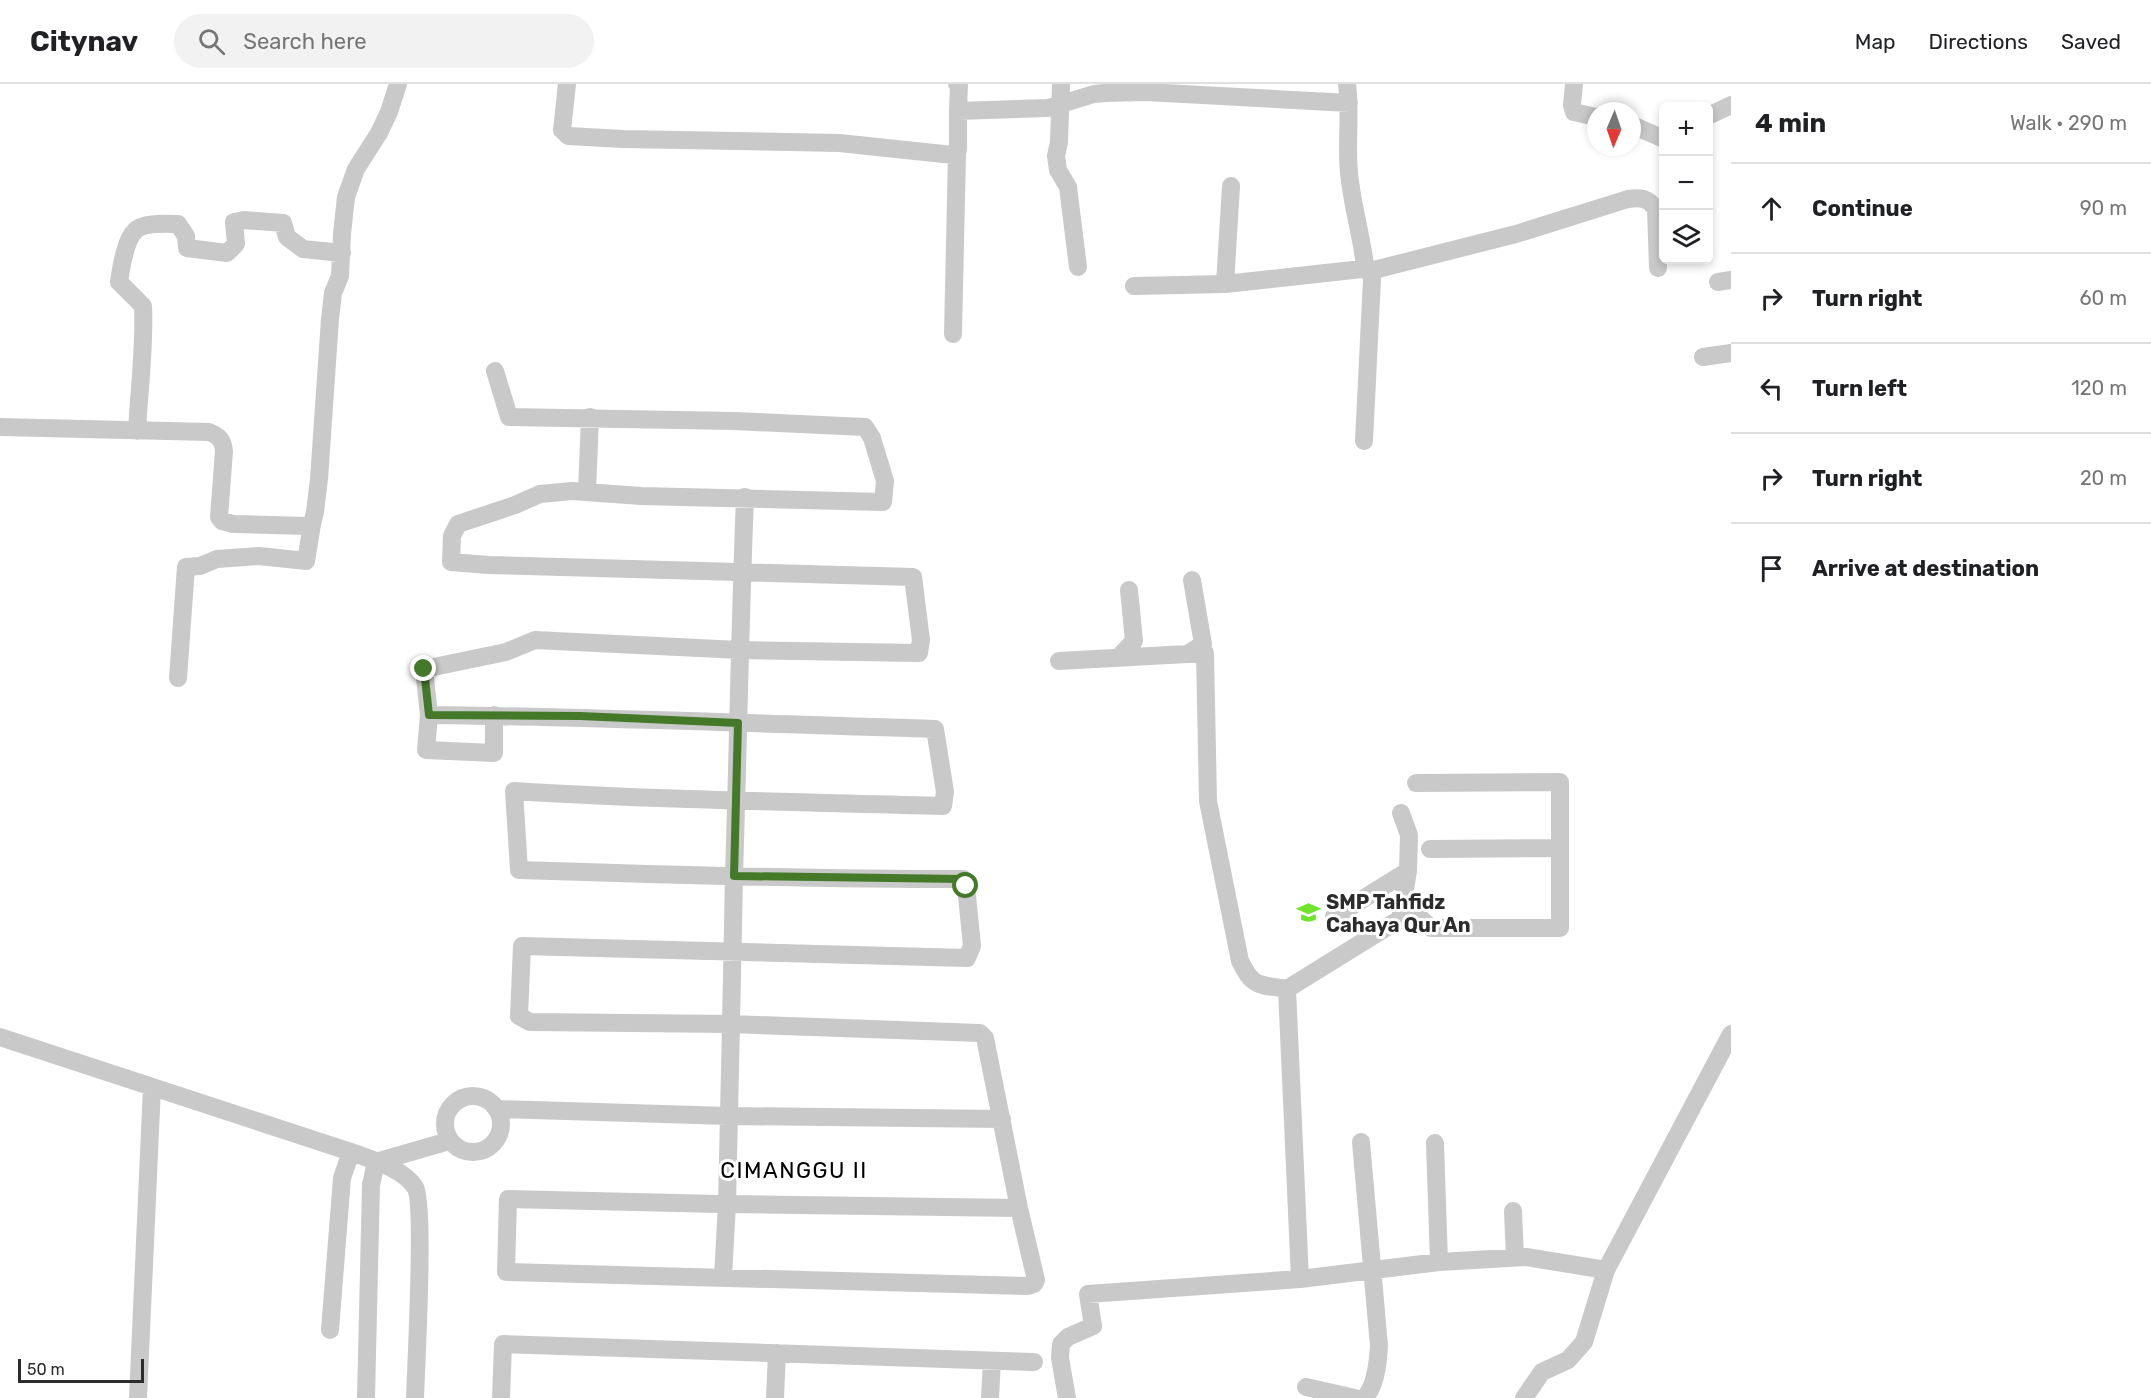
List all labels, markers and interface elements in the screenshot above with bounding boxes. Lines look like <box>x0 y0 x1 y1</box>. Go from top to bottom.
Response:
search box <box>174 14 594 68</box>
text: Citynav <box>30 25 138 58</box>
icon: search <box>195 25 228 58</box>
text: Search here <box>243 28 367 55</box>
text: Map <box>1855 29 1896 54</box>
text: Directions <box>1929 29 2028 54</box>
text: Saved <box>2061 29 2121 54</box>
north arrow <box>1587 102 1641 156</box>
map controls <box>1659 102 1713 264</box>
button: + <box>1659 102 1713 156</box>
text: 4 min <box>1755 108 1826 139</box>
text: Walk · 290 m <box>2010 111 2127 135</box>
button: − <box>1659 156 1713 210</box>
icon: ahead <box>1755 192 1788 225</box>
text: Continue <box>1812 195 1913 222</box>
text: 90 m <box>2080 196 2127 220</box>
button: layers <box>1659 210 1713 264</box>
icon: right <box>1755 282 1788 315</box>
text: Turn right <box>1812 285 1922 312</box>
text: 60 m <box>2080 286 2127 310</box>
icon: left <box>1755 372 1788 405</box>
text: Turn left <box>1812 375 1907 402</box>
text: 120 m <box>2071 376 2127 400</box>
icon: right <box>1755 462 1788 495</box>
text: Turn right <box>1812 465 1922 492</box>
text: 20 m <box>2080 466 2127 490</box>
icon: arrive <box>1755 552 1788 585</box>
text: Arrive at destination <box>1812 555 2039 582</box>
route end <box>410 655 436 681</box>
route start <box>952 872 978 898</box>
place label: SMP Tahfidz Cahaya Qur An <box>1326 890 1471 937</box>
school or university icon: SMP Tahfidz Cahaya Qur An <box>1295 900 1321 926</box>
district label: CIMANGGU II <box>720 1157 868 1184</box>
scale bar <box>18 1356 144 1384</box>
text: 50 m <box>27 1360 65 1379</box>

